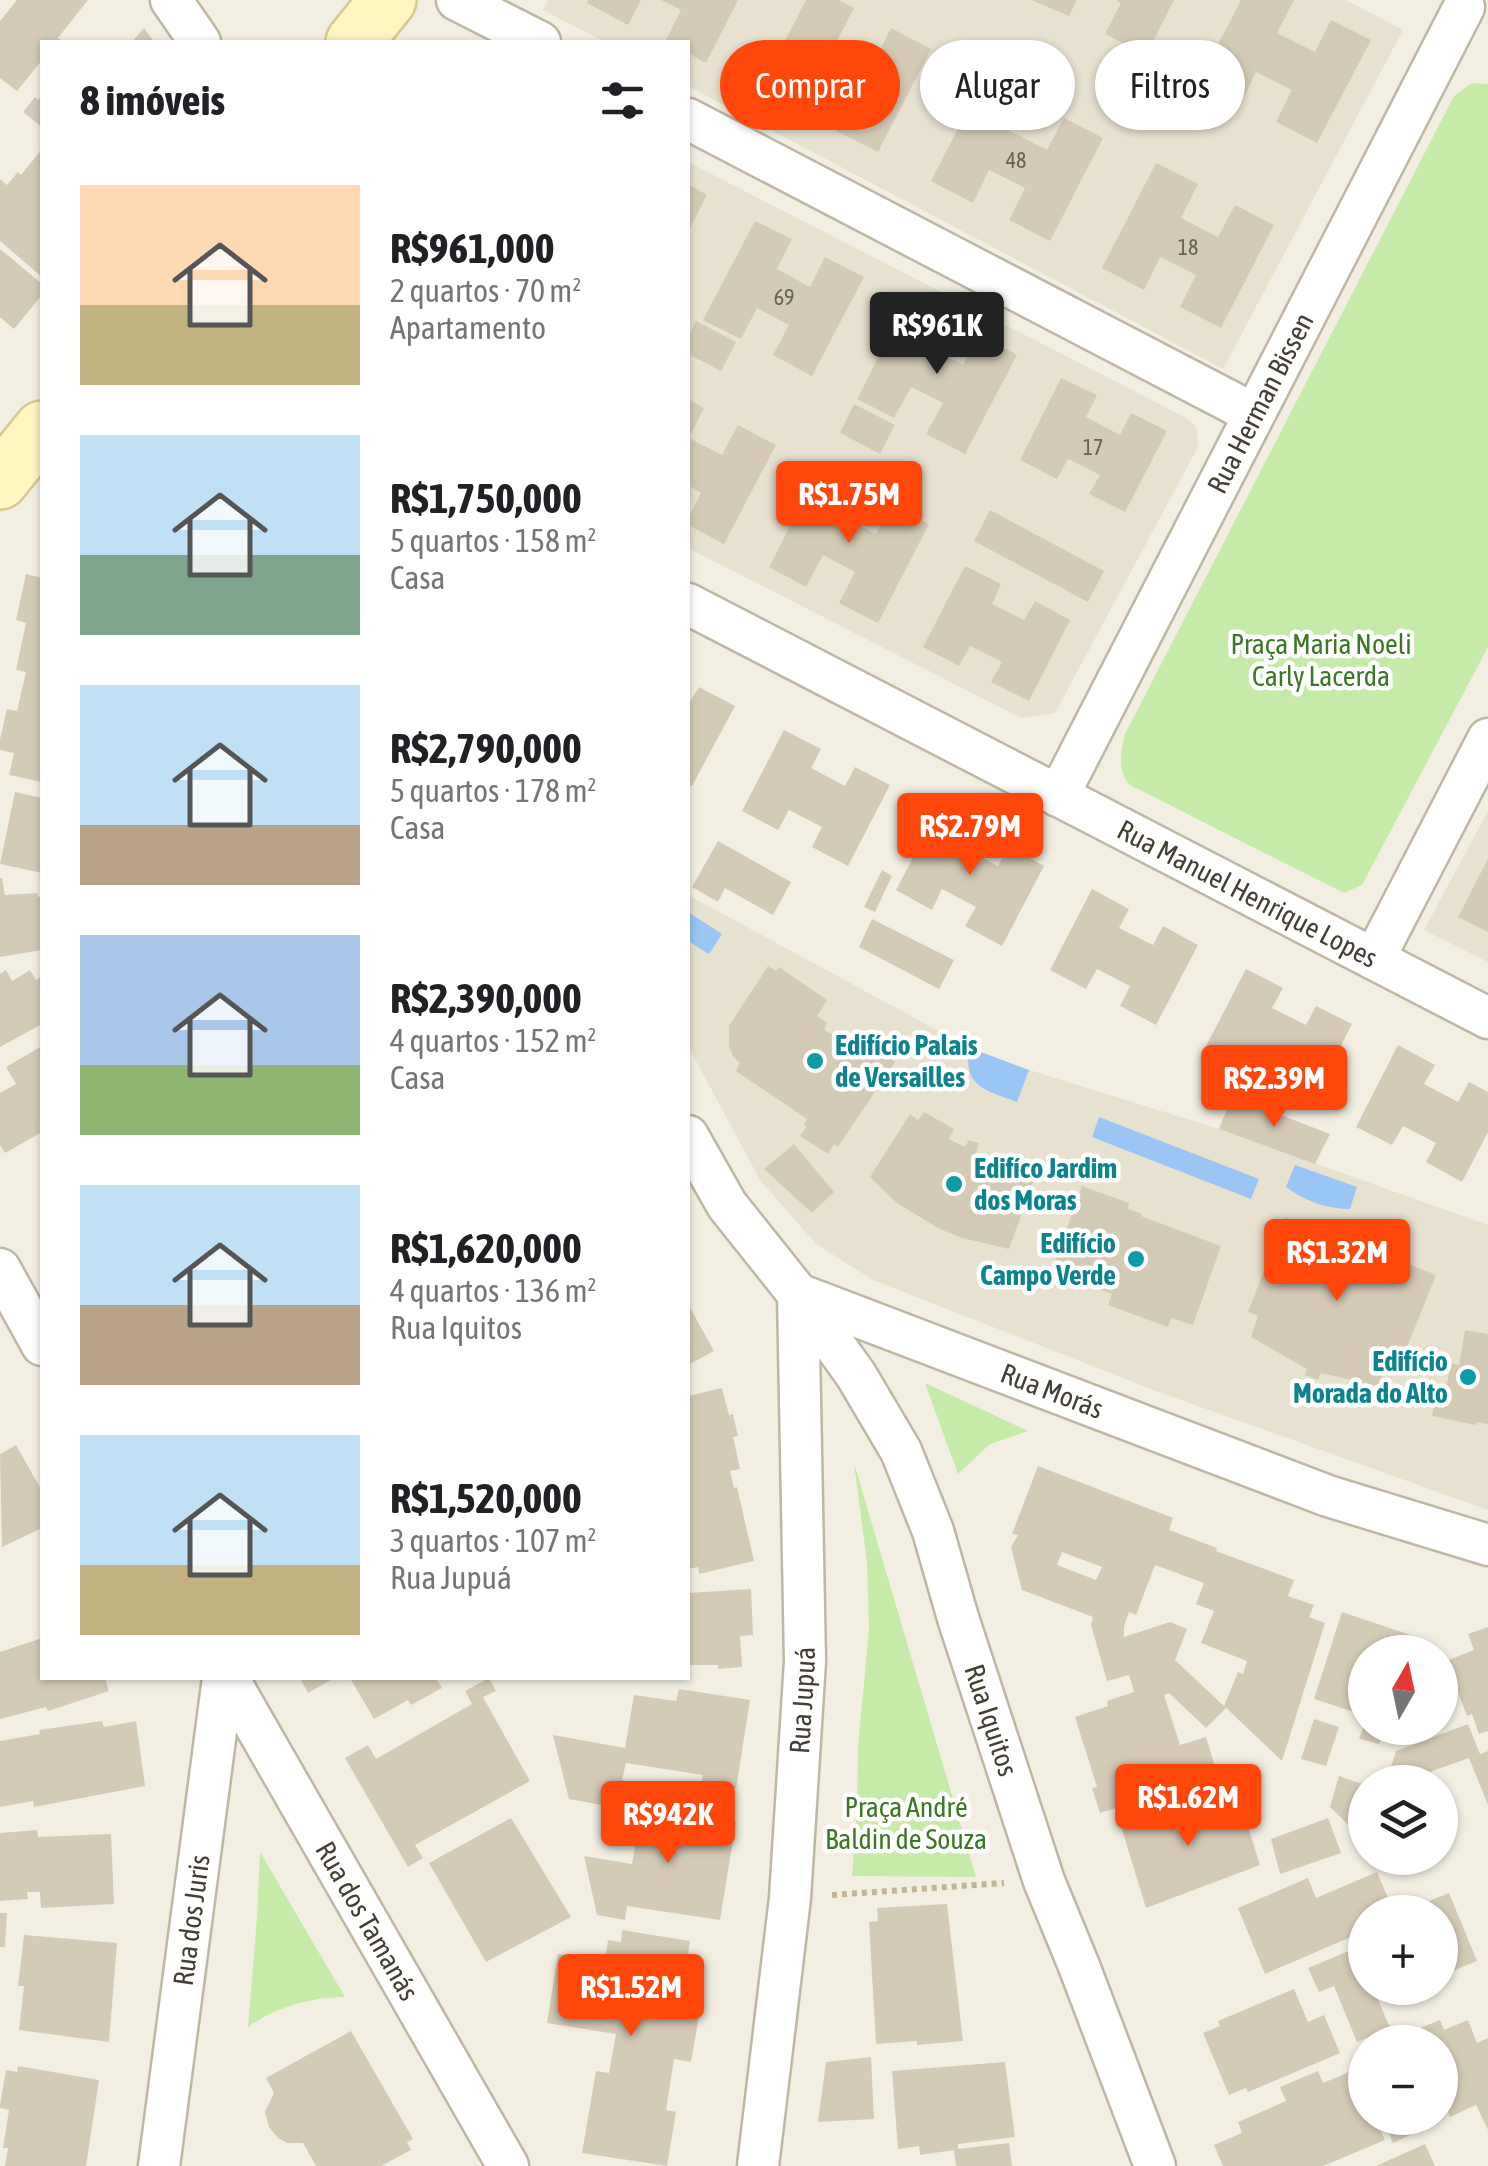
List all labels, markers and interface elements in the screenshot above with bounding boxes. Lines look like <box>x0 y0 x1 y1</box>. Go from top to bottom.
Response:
chip: Comprar <box>720 40 900 130</box>
chip: Alugar <box>920 40 1075 130</box>
chip: Filtros <box>1095 40 1245 130</box>
icon: filters <box>595 73 650 128</box>
text: 8 imóveis <box>80 76 225 124</box>
house number: 48 <box>1006 147 1026 173</box>
text: R$961,000 <box>390 224 555 272</box>
icon: home <box>160 225 280 345</box>
house number: 18 <box>1178 234 1198 260</box>
text: 2 quartos · 70 m² <box>390 272 581 309</box>
house number: 69 <box>774 284 794 310</box>
pin: R$961K <box>856 292 1018 377</box>
text: R$961K <box>892 306 982 343</box>
street label: Rua Herman Bissen <box>1201 308 1320 498</box>
text: Apartamento <box>390 309 546 346</box>
house number: 17 <box>1083 434 1103 460</box>
pin: R$1.75M <box>757 461 941 546</box>
text: R$1,750,000 <box>390 474 582 522</box>
icon: home <box>160 475 280 595</box>
text: R$1.75M <box>798 475 900 512</box>
text: 5 quartos · 158 m² <box>390 522 596 559</box>
text: Casa <box>390 559 445 596</box>
park label: Praça Maria Noeli Carly Lacerda <box>1230 628 1412 692</box>
text: R$2,790,000 <box>390 724 582 772</box>
icon: home <box>160 725 280 845</box>
text: 5 quartos · 178 m² <box>390 772 596 809</box>
pin: R$2.79M <box>878 793 1062 878</box>
text: R$2.79M <box>919 807 1021 844</box>
text: Casa <box>390 809 445 846</box>
street label: Rua Manuel Henrique Lopes <box>1112 813 1383 974</box>
text: R$2,390,000 <box>390 974 582 1022</box>
icon: home <box>160 975 280 1095</box>
text: 4 quartos · 152 m² <box>390 1022 596 1059</box>
place label: Edifício Palais de Versailles <box>835 1029 978 1093</box>
pin: R$2.39M <box>1182 1045 1366 1130</box>
marker: Edifício Palais de Versailles <box>804 1050 826 1072</box>
text: Casa <box>390 1059 445 1096</box>
text: R$2.39M <box>1223 1059 1325 1096</box>
place label: Edifíco Jardim dos Moras <box>974 1152 1117 1216</box>
marker: Edifíco Jardim dos Moras <box>943 1173 965 1195</box>
pin: R$1.32M <box>1245 1219 1429 1304</box>
text: R$1,620,000 <box>390 1224 582 1272</box>
icon: home <box>160 1225 280 1345</box>
place label: Edifício Campo Verde <box>980 1227 1116 1291</box>
text: R$1.32M <box>1286 1233 1388 1270</box>
marker: Edifício Campo Verde <box>1125 1248 1147 1270</box>
text: 4 quartos · 136 m² <box>390 1272 596 1309</box>
text: Rua Iquitos <box>390 1309 522 1346</box>
place label: Edifício Morada do Alto <box>1293 1345 1448 1409</box>
street label: Rua Morás <box>996 1357 1108 1425</box>
marker: Edifício Morada do Alto <box>1457 1366 1479 1388</box>
text: R$1,520,000 <box>390 1474 582 1522</box>
icon: home <box>160 1475 280 1595</box>
text: 3 quartos · 107 m² <box>390 1522 596 1559</box>
text: Rua Jupuá <box>390 1559 512 1596</box>
north arrow <box>1348 1635 1458 1745</box>
map controls <box>1348 1635 1458 2135</box>
street label: Rua Jupuá <box>783 1647 821 1755</box>
street label: Rua Iquitos <box>958 1660 1025 1780</box>
pin: R$1.62M <box>1096 1764 1280 1849</box>
button: layers <box>1348 1765 1458 1875</box>
text: R$1.62M <box>1137 1778 1239 1815</box>
pin: R$942K <box>587 1781 749 1866</box>
park label: Praça André Baldin de Souza <box>825 1791 987 1855</box>
text: R$942K <box>623 1795 713 1832</box>
street label: Rua dos Tamanás <box>309 1836 425 2006</box>
street label: Rua dos Juris <box>167 1853 216 1987</box>
button: + <box>1348 1895 1458 2005</box>
pin: R$1.52M <box>539 1954 723 2039</box>
text: R$1.52M <box>580 1968 682 2005</box>
button: − <box>1348 2025 1458 2135</box>

